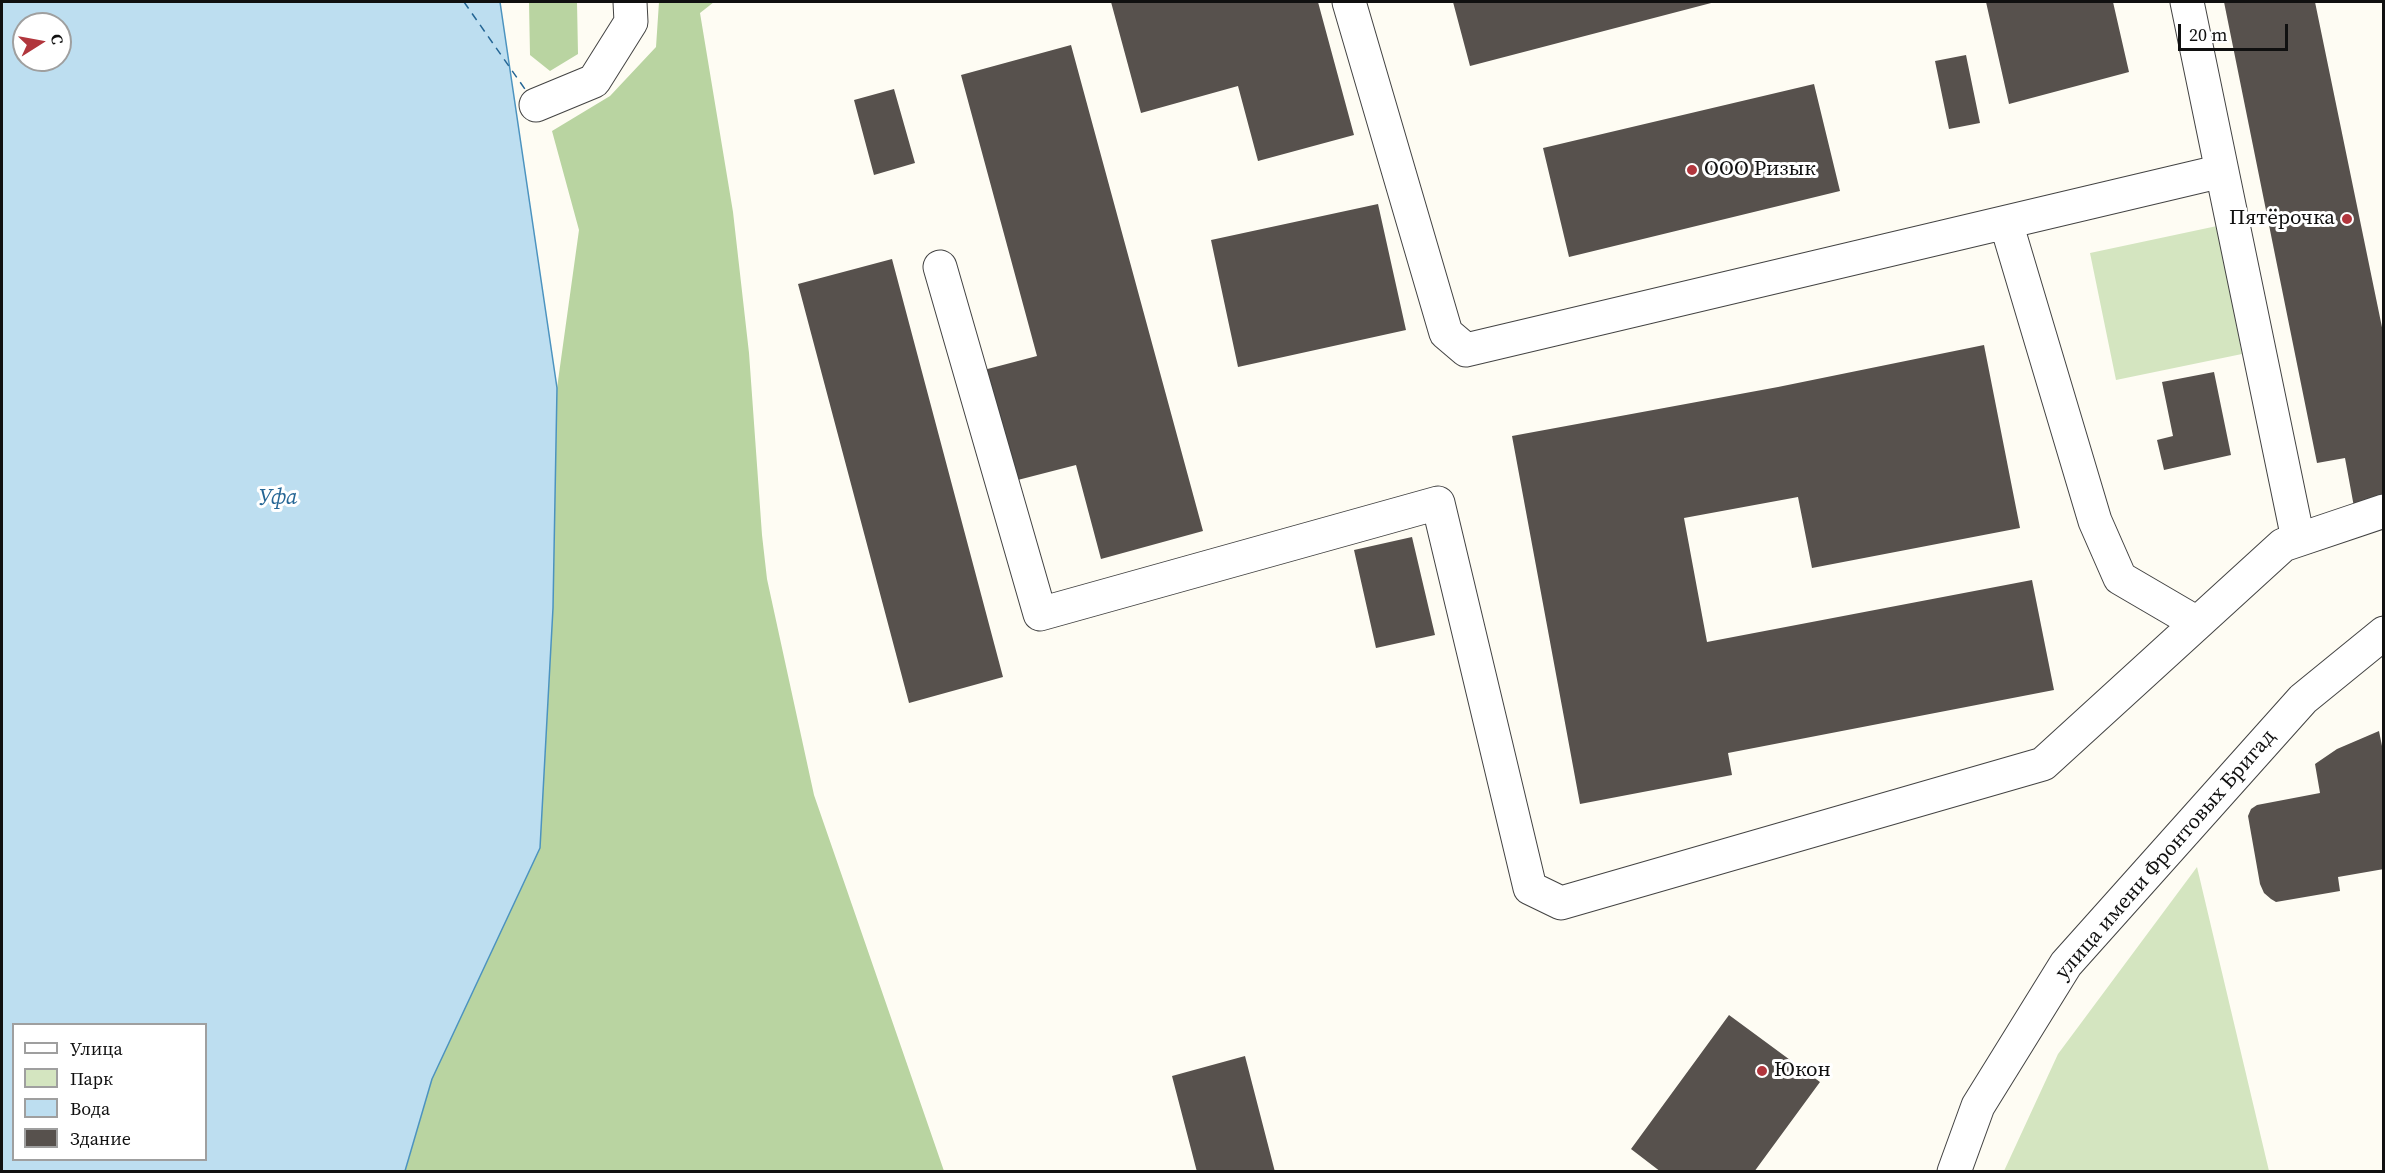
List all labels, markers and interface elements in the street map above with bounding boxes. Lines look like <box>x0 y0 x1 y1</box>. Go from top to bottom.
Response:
north arrow <box>12 12 72 72</box>
scale bar <box>2181 12 2290 50</box>
text: 20 m <box>2189 22 2227 47</box>
text: С <box>46 32 69 46</box>
place label: ООО Ризык <box>1704 157 1816 183</box>
marker: ООО Ризык <box>1685 163 1699 177</box>
place label: Пятёрочка <box>2229 206 2335 232</box>
marker: Пятёрочка <box>2340 212 2354 226</box>
water label: Уфа <box>258 485 298 511</box>
street label: улица имени Фронтовых Бригад <box>2051 725 2281 985</box>
legend <box>12 1023 207 1161</box>
text: Улица <box>70 1036 123 1061</box>
place label: Юкон <box>1774 1058 1831 1084</box>
marker: Юкон <box>1755 1064 1769 1078</box>
text: Парк <box>70 1066 113 1091</box>
text: Вода <box>70 1096 110 1121</box>
text: Здание <box>70 1126 131 1151</box>

